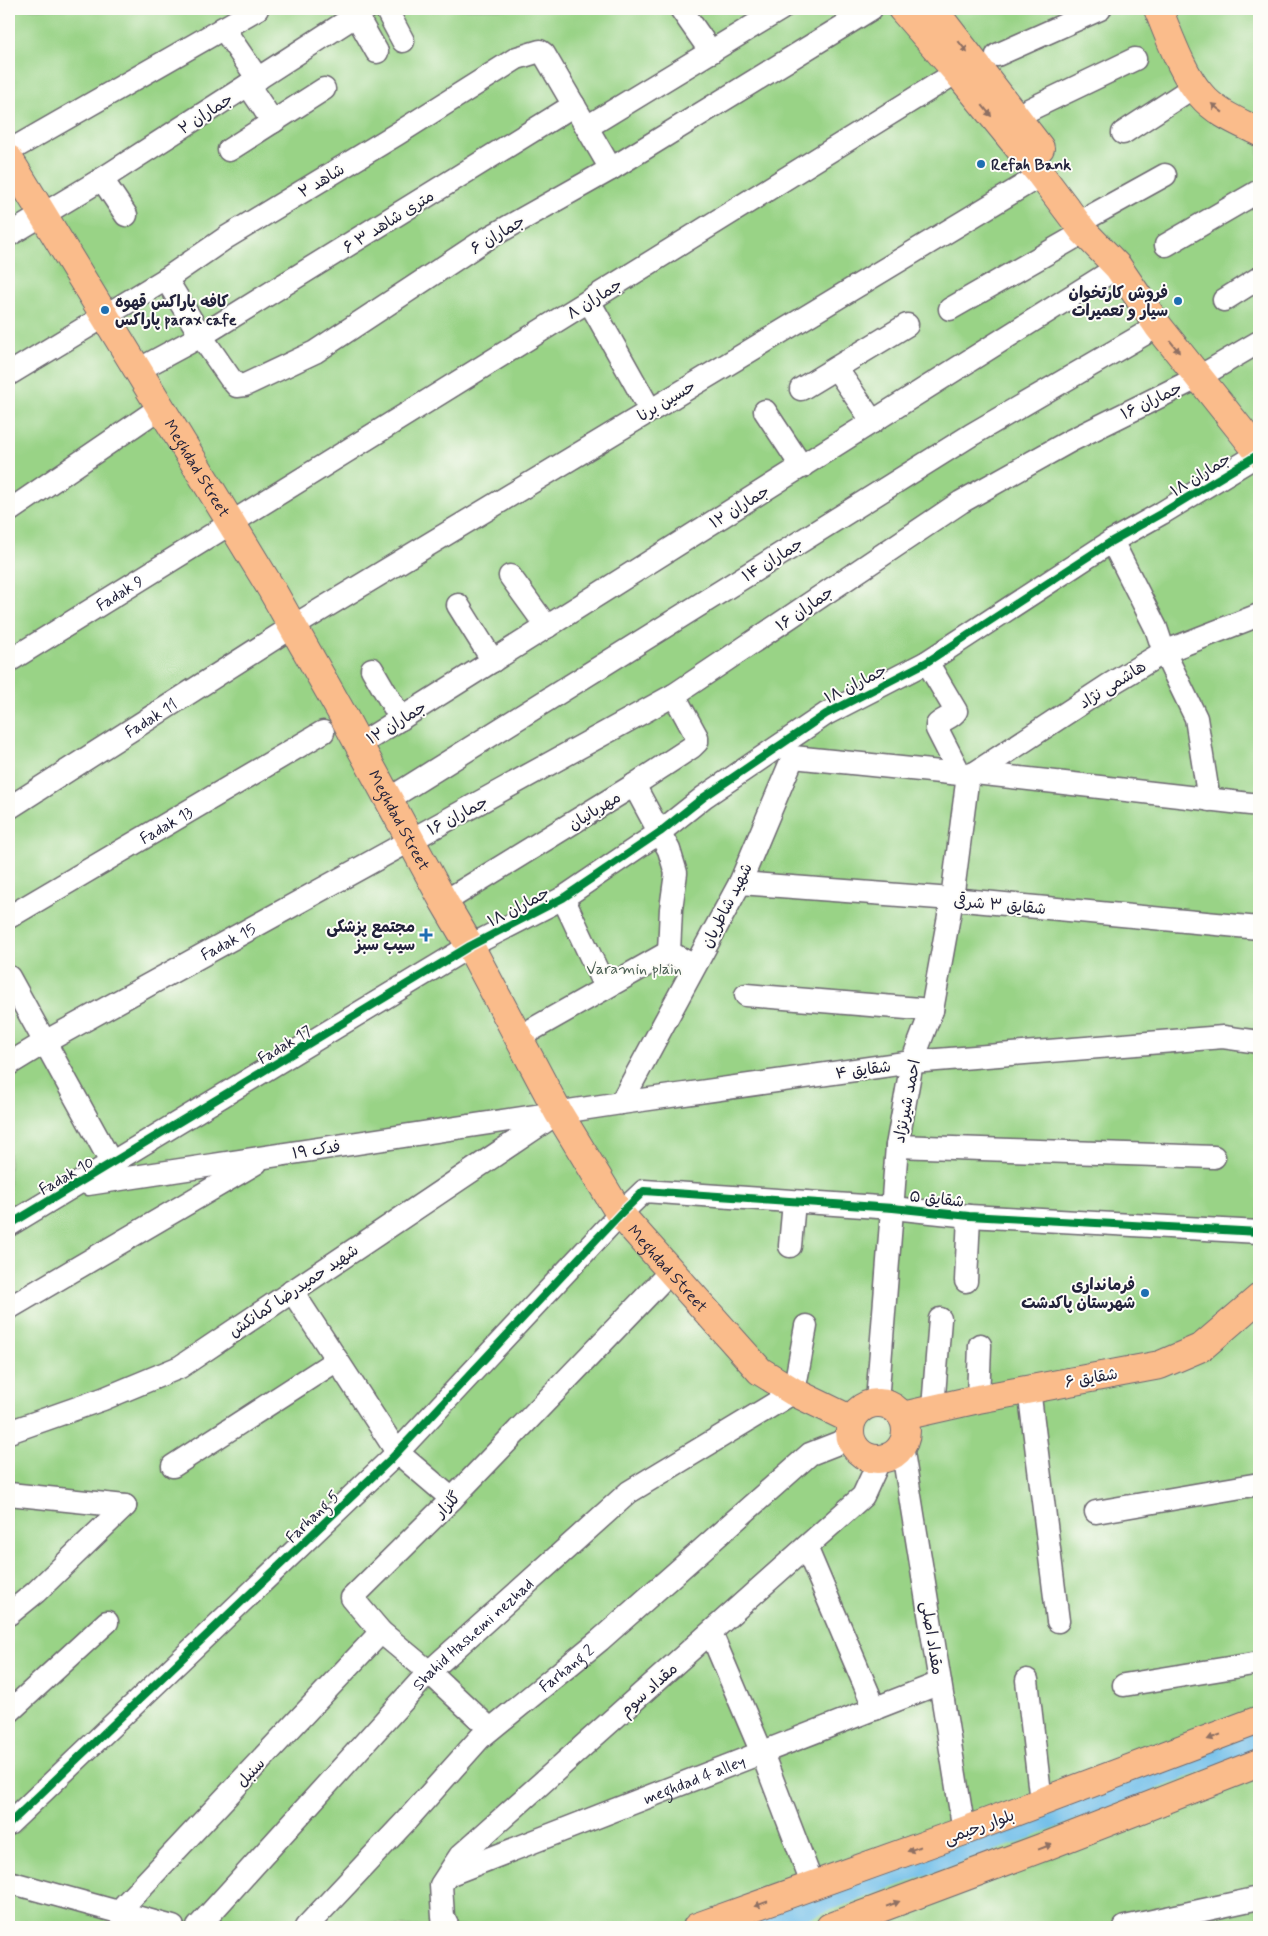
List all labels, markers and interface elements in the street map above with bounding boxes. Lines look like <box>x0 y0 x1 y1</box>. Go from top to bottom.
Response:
one-way arrow <box>958 40 969 53</box>
street label: جماران ۲ <box>174 89 237 140</box>
one-way arrow <box>1211 103 1224 114</box>
one-way arrow <box>982 104 993 117</box>
place label: Refah Bank <box>991 155 1071 176</box>
marker: Refah Bank <box>975 158 987 170</box>
street label: شاهد ۲ <box>295 159 349 203</box>
street label: ۶ متری شاهد ۳ <box>339 186 438 259</box>
street label: جماران ۶ <box>467 211 529 260</box>
street label: جماران ۸ <box>563 274 626 324</box>
place label: فروش کارتخوان سیار و تعمیرات <box>1069 283 1168 322</box>
place label: کافه پاراکس قهوه پاراکس parax cafe <box>115 292 237 331</box>
marker: فروش کارتخوان سیار و تعمیرات <box>1172 295 1184 307</box>
marker: کافه پاراکس قهوه پاراکس parax cafe <box>99 304 111 316</box>
one-way arrow <box>1170 340 1181 353</box>
street label: حسین برنا <box>634 376 700 427</box>
street label: جماران ۱۶ <box>1117 377 1186 425</box>
street label: Meghdad Street <box>158 416 234 522</box>
street label: جماران ۱۸ <box>1167 449 1235 502</box>
street label: جماران ۱۲ <box>706 481 774 534</box>
street label: جماران ۱۴ <box>738 533 807 587</box>
street label: Fadak 9 <box>93 571 148 616</box>
street label: جماران ۱۶ <box>772 582 838 637</box>
street label: هاشمی نژاد <box>1075 656 1150 714</box>
street label: جماران ۱۸ <box>821 660 890 709</box>
street label: Fadak 11 <box>121 694 182 743</box>
street label: جماران ۱۲ <box>363 697 431 750</box>
street label: Meghdad Street <box>363 767 434 875</box>
street label: مهربانیان <box>565 787 625 836</box>
street label: جماران ۱۶ <box>424 792 492 841</box>
street label: Fadak 13 <box>136 802 197 850</box>
street label: شهید شاطریان <box>697 860 758 952</box>
street label: جماران ۱۸ <box>484 882 553 932</box>
street label: شقایق ۳ شرقی <box>953 890 1047 920</box>
place label: مجتمع پزشکی سیب سبز <box>326 917 415 956</box>
street label: Fadak 15 <box>197 919 260 966</box>
marker: مجتمع پزشکی سیب سبز <box>419 928 433 942</box>
park label: Varamin plain <box>586 959 682 980</box>
street label: Fadak 17 <box>254 1021 316 1070</box>
street label: شقایق ۴ <box>834 1056 892 1085</box>
street label: احمد شیرنژاد <box>889 1058 926 1145</box>
street label: فدک ۱۹ <box>291 1136 342 1165</box>
street label: Fadak 10 <box>35 1152 98 1201</box>
street label: شقایق ۵ <box>908 1186 965 1213</box>
street label: Meghdad Street <box>622 1221 712 1318</box>
street label: شهید حمیدرضا کمانکش <box>225 1240 363 1343</box>
place label: فرمانداری شهرستان پاکدشت <box>1021 1275 1135 1314</box>
marker: فرمانداری شهرستان پاکدشت <box>1139 1287 1151 1299</box>
street label: شقایق ۶ <box>1063 1363 1119 1393</box>
street label: Farhang 5 <box>282 1486 345 1549</box>
street label: گلزار <box>429 1487 466 1524</box>
street label: Shahid Hashemi nezhad <box>408 1574 539 1695</box>
street label: مقداد اصلی <box>915 1600 948 1676</box>
street label: Farhang 2 <box>535 1640 599 1698</box>
street label: مقداد سوم <box>616 1659 683 1722</box>
one-way arrow <box>1206 1734 1221 1742</box>
street label: meghdad 4 alley <box>640 1751 748 1810</box>
street label: سنبل <box>232 1754 270 1792</box>
street label: بلوار رحیمی <box>941 1805 1018 1850</box>
one-way arrow <box>1037 1843 1052 1850</box>
one-way arrow <box>906 1845 921 1853</box>
one-way arrow <box>753 1900 768 1908</box>
one-way arrow <box>885 1900 900 1907</box>

